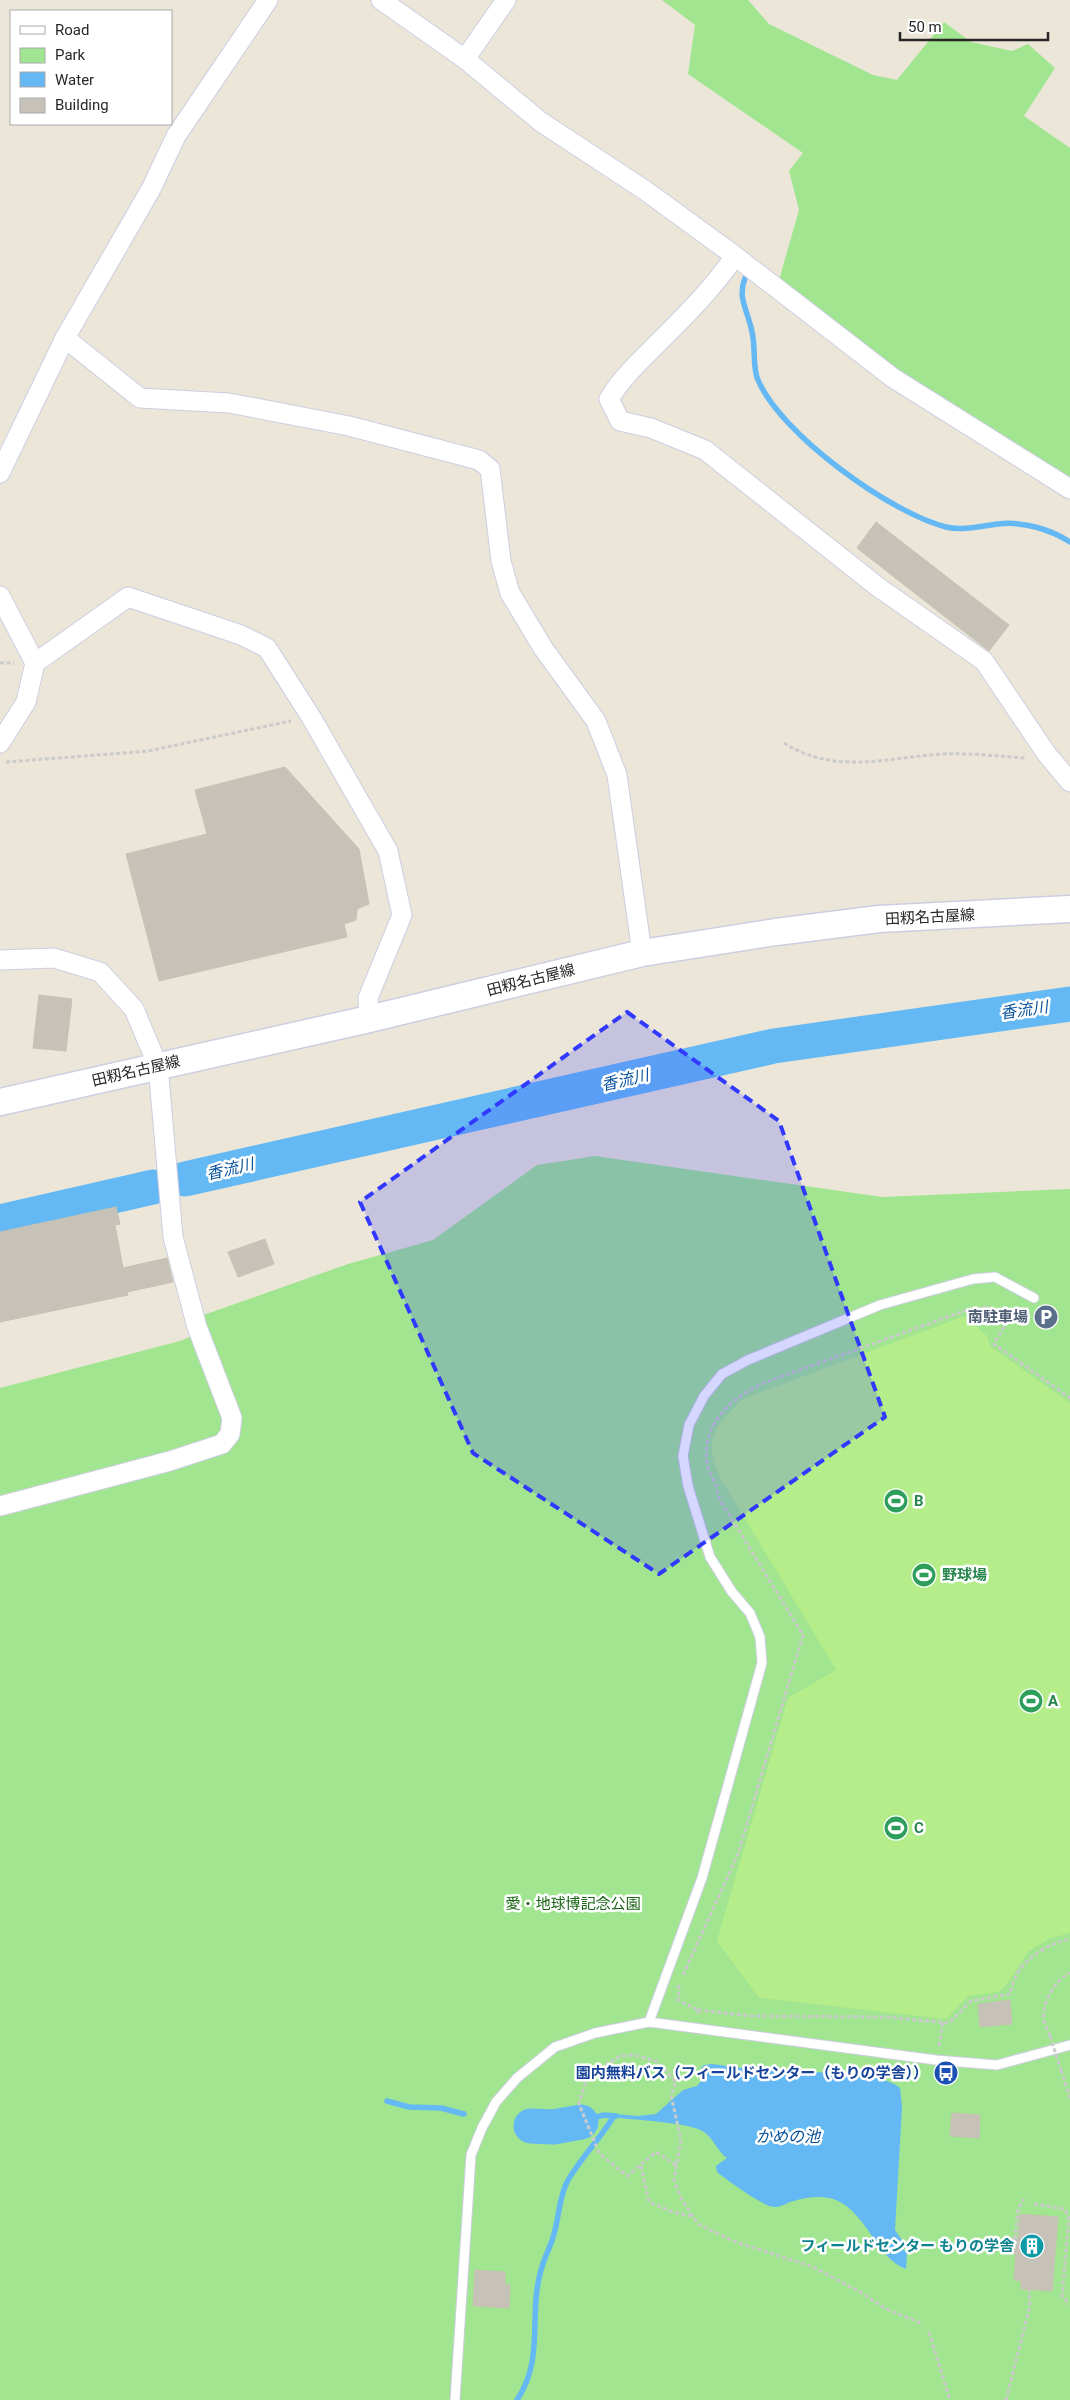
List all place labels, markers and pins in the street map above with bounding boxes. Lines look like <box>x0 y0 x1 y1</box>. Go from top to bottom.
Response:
parking icon: 南駐車場 <box>1033 1304 1059 1330</box>
place label: 南駐車場 <box>968 1308 1028 1326</box>
sports icon: B <box>883 1488 909 1514</box>
place label: B <box>914 1492 924 1510</box>
sports icon: 野球場 <box>911 1562 937 1588</box>
place label: 野球場 <box>942 1566 987 1584</box>
sports icon: A <box>1018 1688 1044 1714</box>
place label: A <box>1048 1692 1059 1710</box>
sports icon: C <box>883 1815 909 1841</box>
place label: C <box>914 1819 924 1837</box>
bus stop icon: 園内無料バス（フィールドセンター（もりの学舎）） <box>933 2060 959 2086</box>
place label: 園内無料バス（フィールドセンター（もりの学舎）） <box>576 2064 928 2082</box>
building icon: フィールドセンター もりの学舎 <box>1019 2233 1045 2259</box>
place label: フィールドセンター もりの学舎 <box>801 2237 1015 2255</box>

